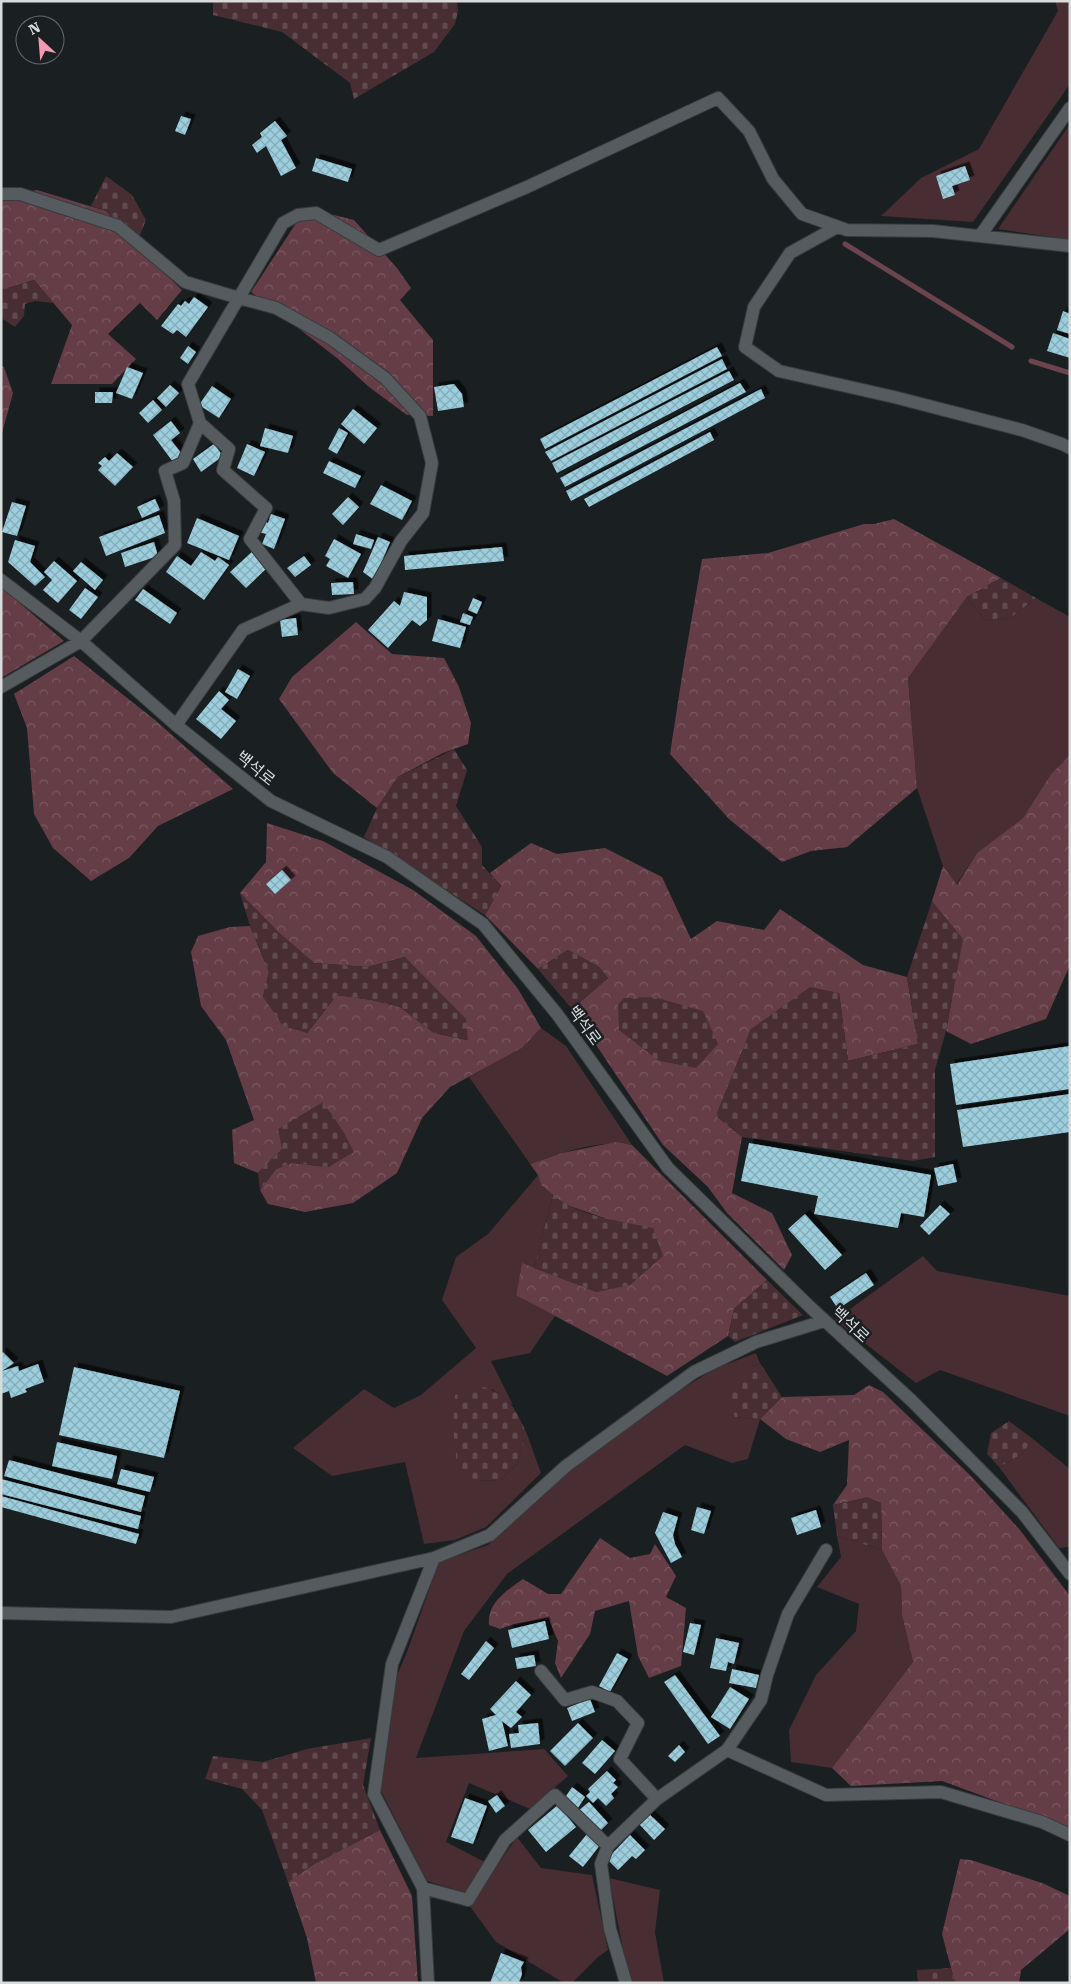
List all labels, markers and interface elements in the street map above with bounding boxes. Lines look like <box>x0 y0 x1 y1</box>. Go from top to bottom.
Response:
north arrow <box>15 15 65 65</box>
text: N <box>26 19 43 38</box>
street label: 백석로 <box>233 747 279 790</box>
street label: 백석로 <box>564 1002 605 1049</box>
street label: 백석로 <box>828 1302 873 1347</box>

